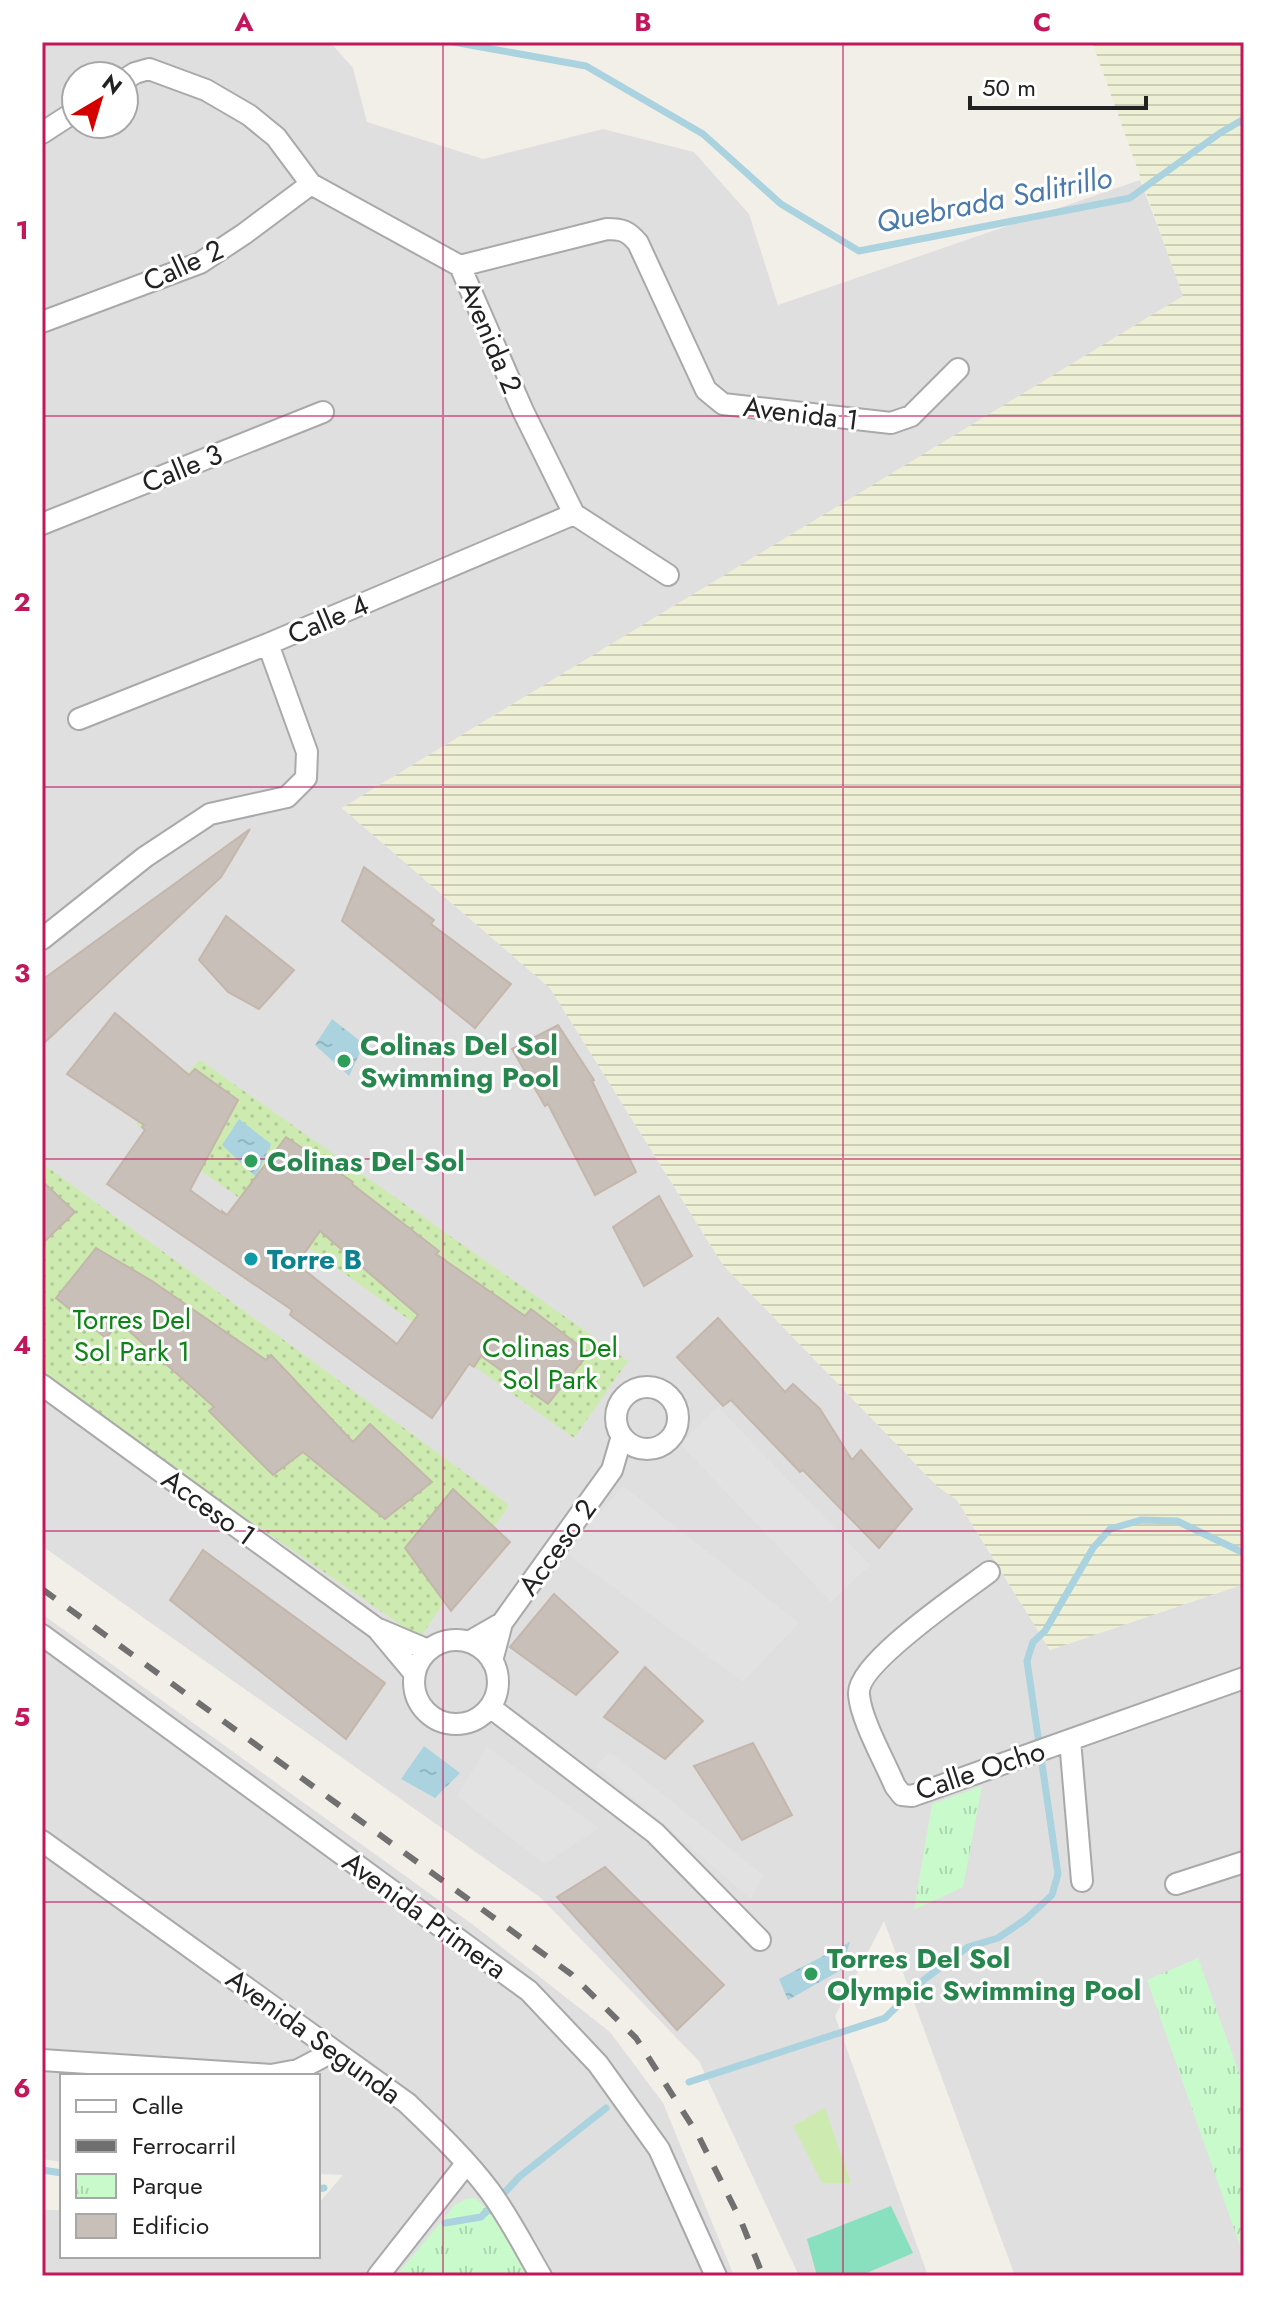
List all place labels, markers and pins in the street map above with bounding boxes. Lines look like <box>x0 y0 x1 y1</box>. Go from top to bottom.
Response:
place label: Colinas Del Sol Swimming Pool <box>360 1025 559 1098</box>
marker: Colinas Del Sol Swimming Pool <box>335 1052 353 1070</box>
place label: Colinas Del Sol <box>267 1141 465 1182</box>
marker: Colinas Del Sol <box>242 1152 260 1170</box>
place label: Torre B <box>267 1239 362 1280</box>
marker: Torre B <box>242 1250 260 1268</box>
place label: Torres Del Sol Olympic Swimming Pool <box>827 1938 1141 2011</box>
marker: Torres Del Sol Olympic Swimming Pool <box>802 1965 820 1983</box>

